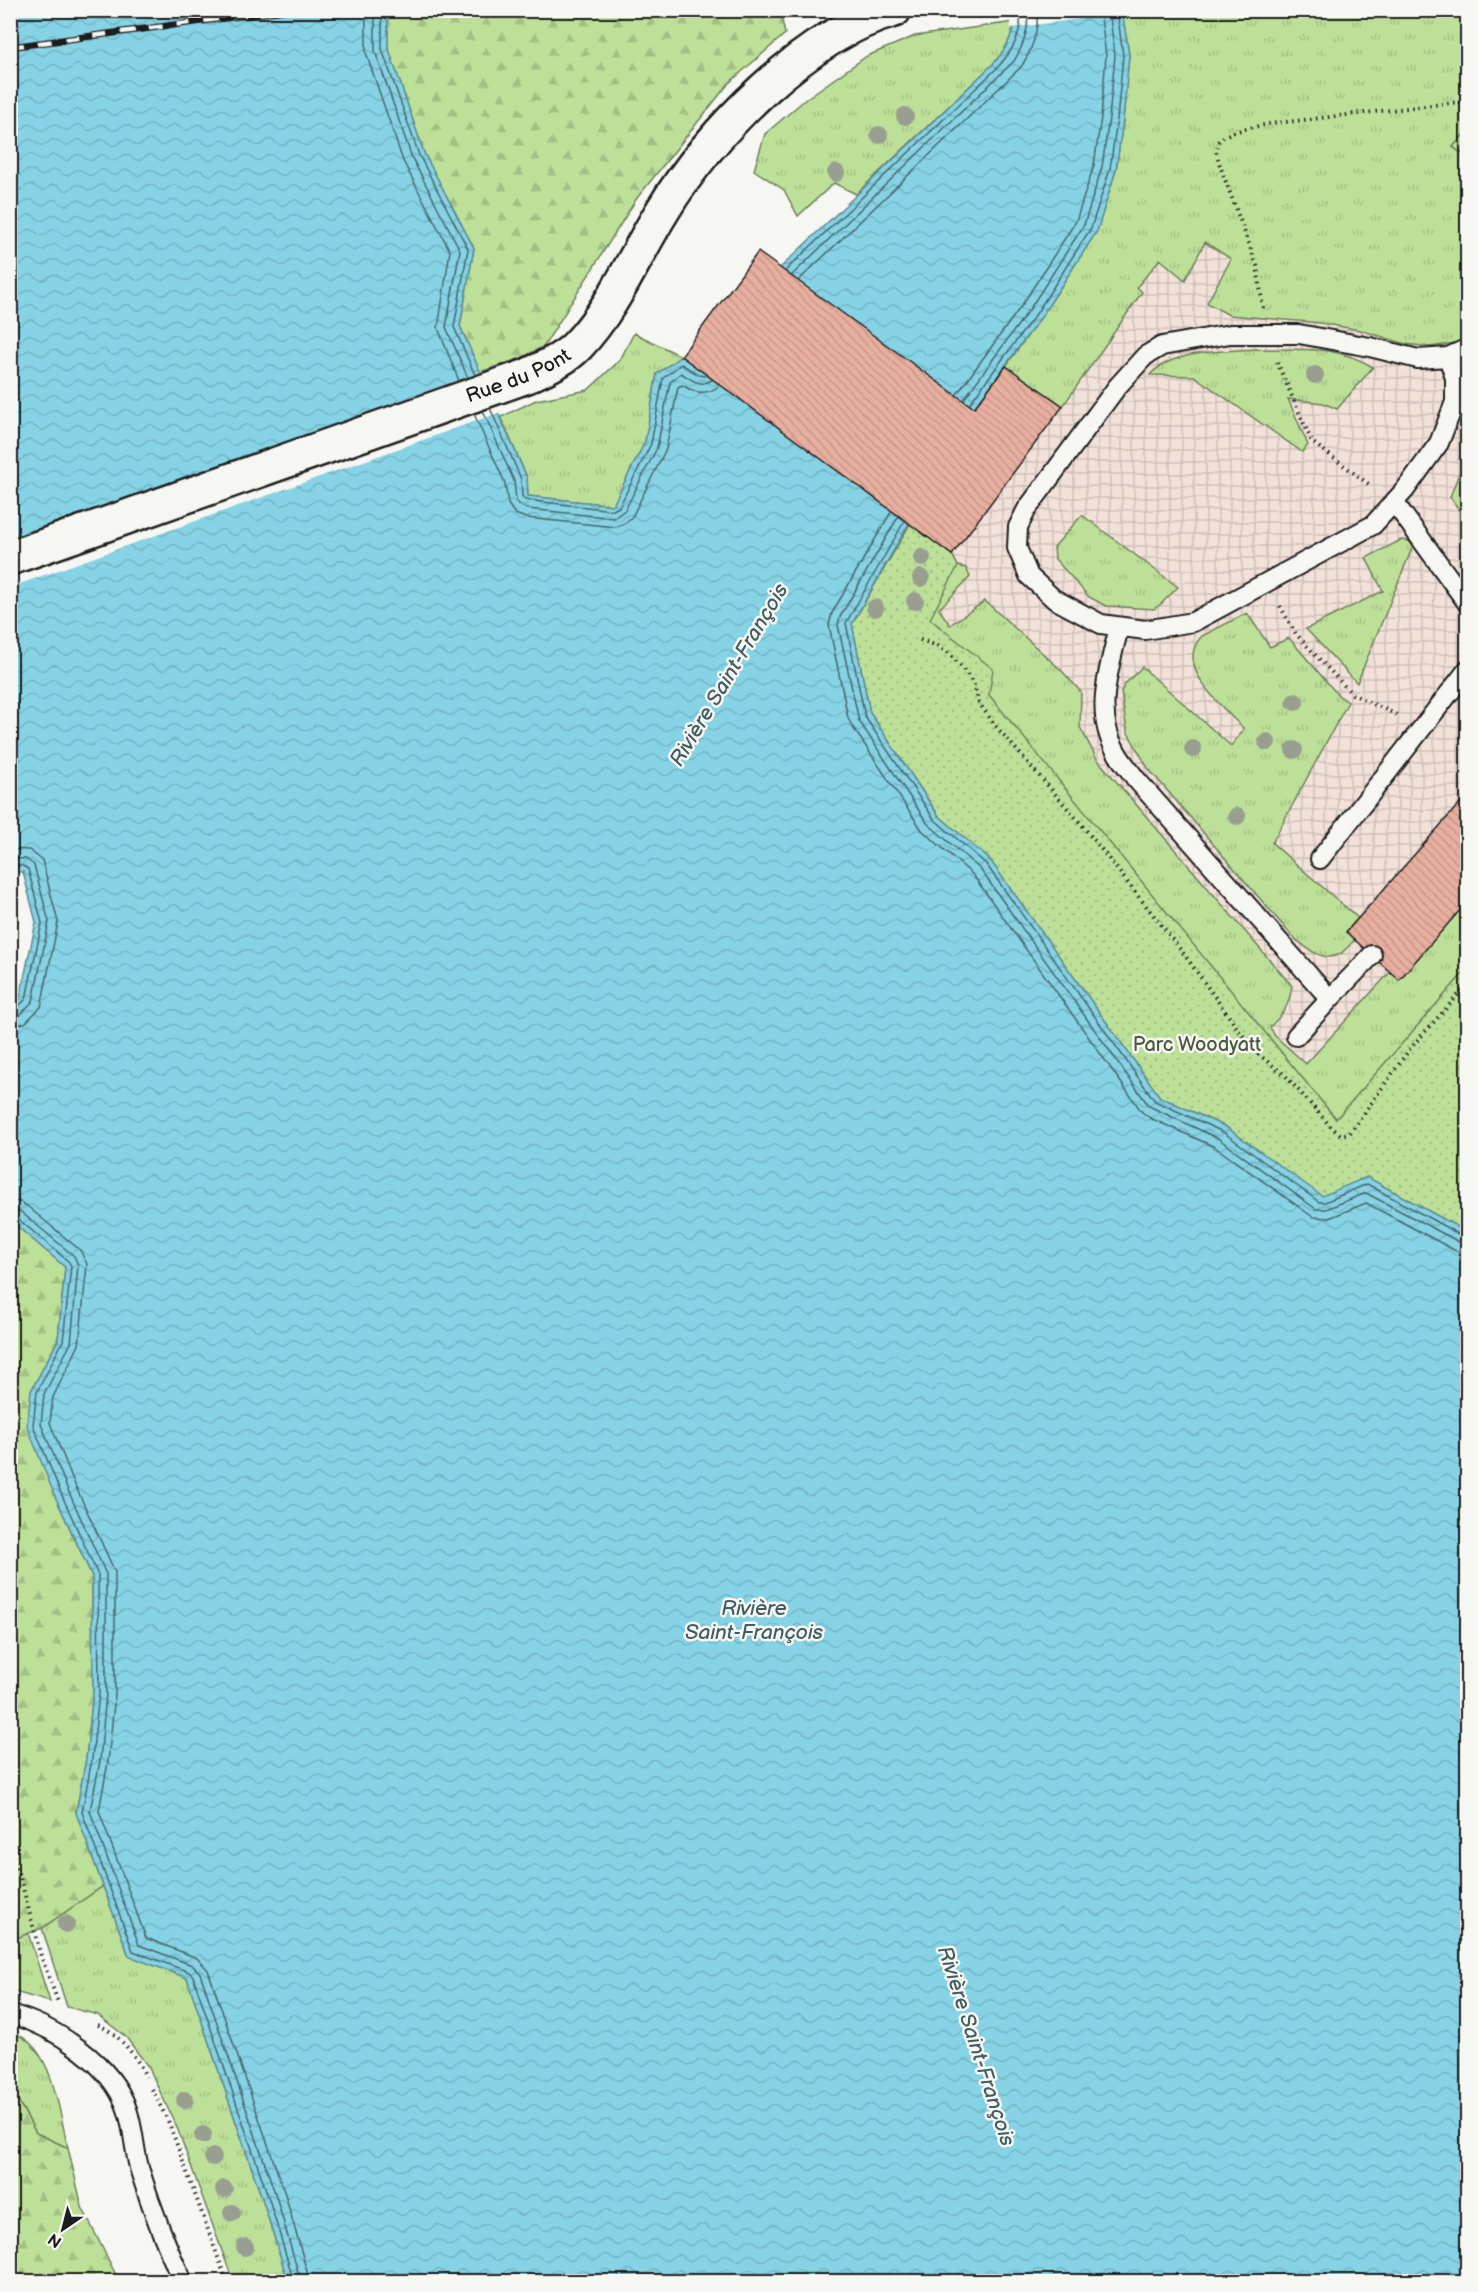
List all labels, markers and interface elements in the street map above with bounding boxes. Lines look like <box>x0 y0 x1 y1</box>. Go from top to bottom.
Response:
street label: Rue du Pont <box>463 344 576 408</box>
water label: Rivière Saint-François <box>665 579 794 771</box>
park label: Parc Woodyatt <box>1133 1033 1261 1057</box>
water label: Rivière Saint-François <box>685 1596 824 1645</box>
water label: Rivière Saint-François <box>932 1943 1020 2150</box>
north arrow <box>33 2199 93 2259</box>
text: N <box>45 2229 66 2251</box>

